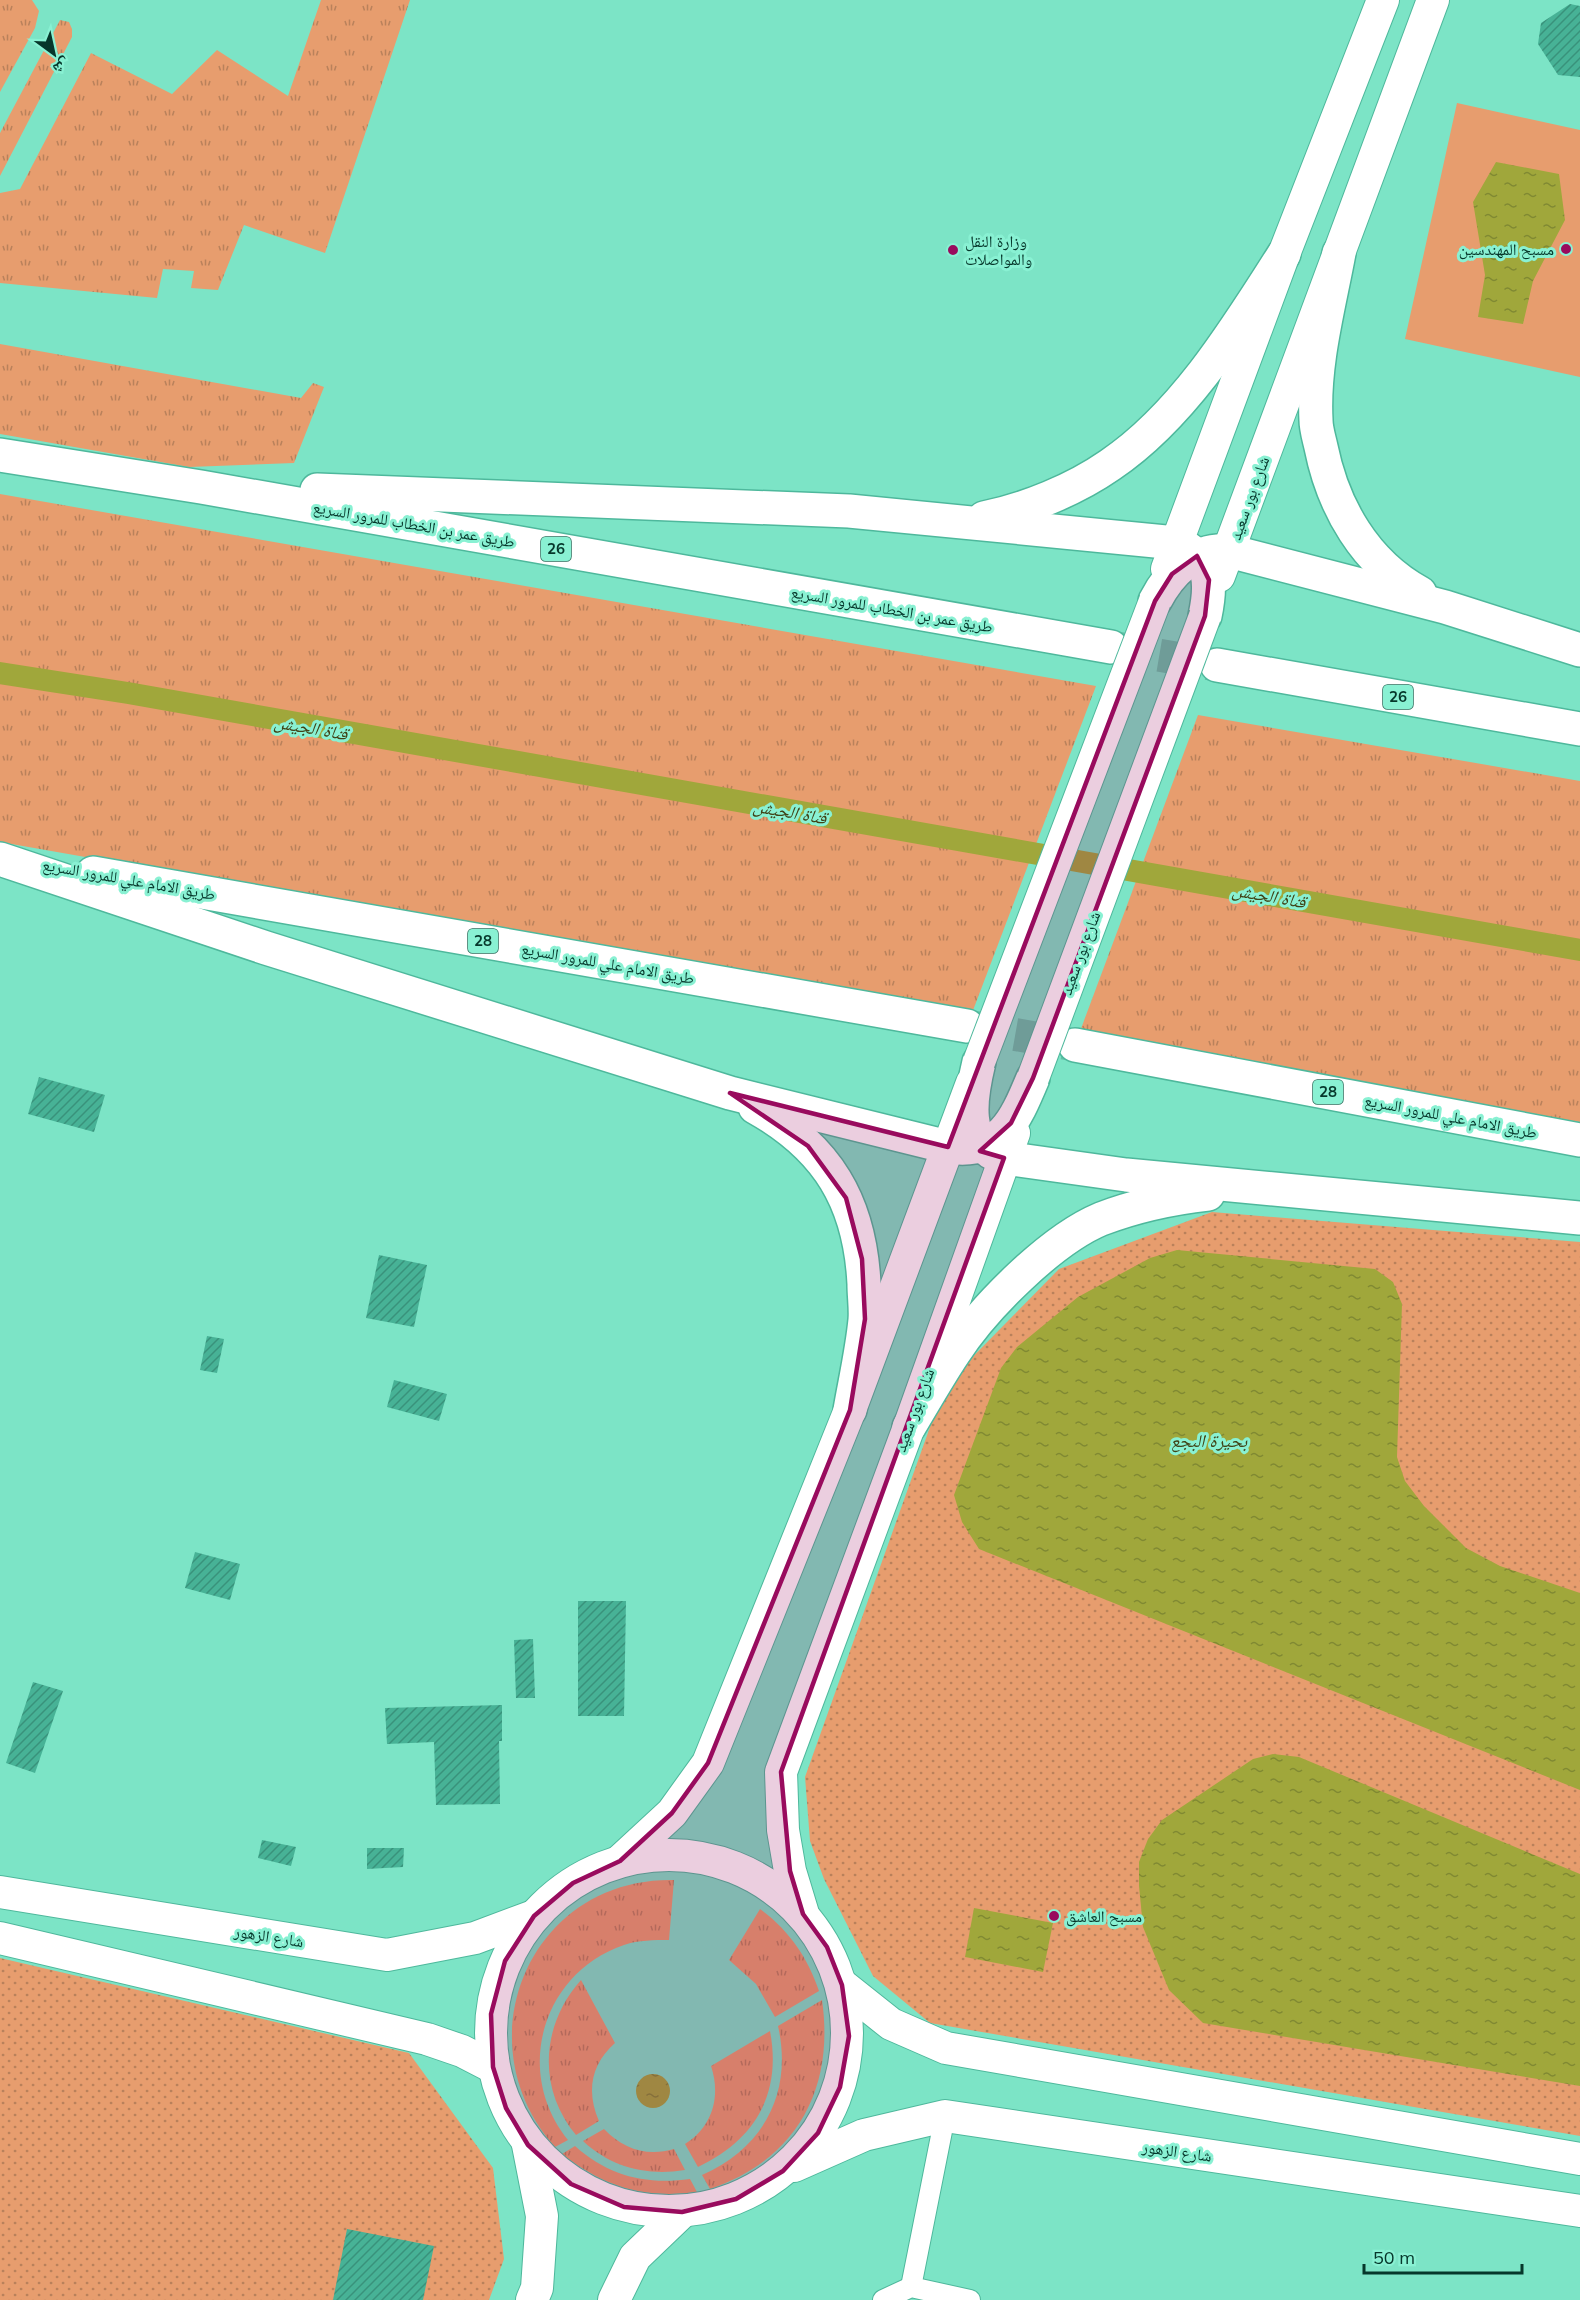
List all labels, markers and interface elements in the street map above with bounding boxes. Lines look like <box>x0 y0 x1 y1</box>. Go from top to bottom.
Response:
north arrow <box>24 24 84 84</box>
text: ش <box>50 54 75 80</box>
place label: وزارة النقل والمواصلات <box>965 231 1032 269</box>
place label: مسبح المهندسين <box>1459 239 1554 260</box>
marker: مسبح المهندسين <box>1559 242 1573 256</box>
marker: وزارة النقل والمواصلات <box>946 243 960 257</box>
street label: شارع بور سعيد <box>1225 454 1274 543</box>
street label: طريق عمر بن الخطاب للمرور السريع <box>311 496 516 553</box>
road number: 26 <box>541 537 571 561</box>
street label: طريق عمر بن الخطاب للمرور السريع <box>789 581 994 638</box>
road number: 26 <box>1383 685 1413 709</box>
water label: قناة الجيش <box>273 710 352 746</box>
water label: قناة الجيش <box>752 794 831 830</box>
street label: طريق الامام علي للمرور السريع <box>40 854 217 907</box>
water label: قناة الجيش <box>1231 878 1310 914</box>
street label: شارع بور سعيد <box>1056 909 1105 998</box>
road number: 28 <box>468 929 498 953</box>
street label: طريق الامام علي للمرور السريع <box>519 938 696 991</box>
road number: 28 <box>1313 1080 1343 1104</box>
street label: طريق الامام علي للمرور السريع <box>1363 1089 1539 1146</box>
street label: شارع بور سعيد <box>890 1366 939 1455</box>
water label: بحيرة البجع <box>1171 1429 1248 1453</box>
place label: مسبح العاشق <box>1066 1906 1142 1927</box>
marker: مسبح العاشق <box>1047 1909 1061 1923</box>
street label: شارع الزهور <box>232 1920 305 1952</box>
street label: شارع الزهور <box>1140 2136 1213 2167</box>
scale bar <box>1364 2237 1522 2275</box>
text: 50 m <box>1373 2246 1415 2269</box>

